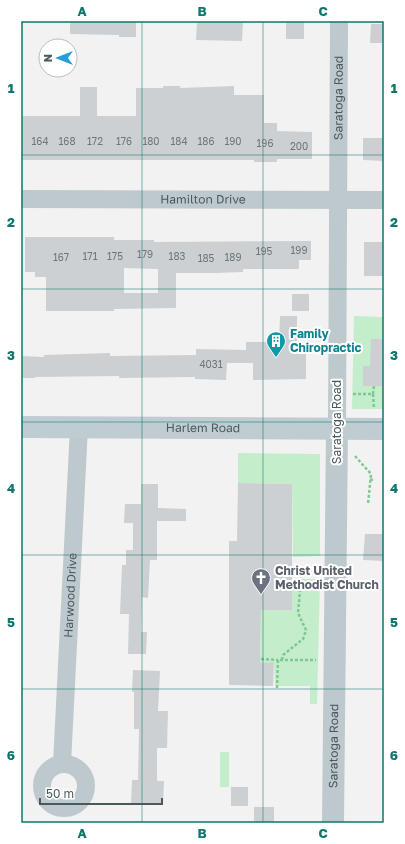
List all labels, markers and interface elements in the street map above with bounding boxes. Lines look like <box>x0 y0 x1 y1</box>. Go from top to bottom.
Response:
text: A <box>77 3 87 19</box>
text: B <box>197 3 207 19</box>
text: C <box>318 3 328 19</box>
north arrow <box>38 38 78 78</box>
text: N <box>41 54 54 62</box>
street label: Saratoga Road <box>330 56 346 140</box>
text: 1 <box>8 80 15 96</box>
text: 1 <box>391 80 398 96</box>
house number: 164 <box>32 135 49 147</box>
house number: 168 <box>59 135 76 147</box>
house number: 172 <box>87 135 103 147</box>
house number: 176 <box>116 135 132 147</box>
house number: 180 <box>142 135 160 147</box>
house number: 184 <box>170 135 188 147</box>
house number: 186 <box>198 135 215 147</box>
house number: 190 <box>224 135 242 147</box>
house number: 196 <box>257 137 273 149</box>
house number: 200 <box>290 140 308 152</box>
street label: Hamilton Drive <box>160 191 246 207</box>
text: 2 <box>7 214 15 230</box>
text: 2 <box>390 214 398 230</box>
house number: 199 <box>291 244 307 256</box>
house number: 195 <box>256 245 273 257</box>
house number: 179 <box>137 248 153 260</box>
house number: 171 <box>83 250 98 262</box>
house number: 175 <box>107 250 123 262</box>
house number: 183 <box>169 250 186 262</box>
house number: 167 <box>53 251 69 263</box>
house number: 189 <box>225 251 242 263</box>
house number: 185 <box>198 252 215 264</box>
place label: Family Chiropractic <box>290 326 362 355</box>
building icon: Family Chiropractic <box>265 330 287 358</box>
text: 3 <box>7 347 15 363</box>
text: 3 <box>390 347 398 363</box>
house number: 4031 <box>200 358 223 370</box>
street label: Saratoga Road <box>329 380 344 464</box>
street label: Harlem Road <box>166 420 240 435</box>
text: 4 <box>7 480 15 496</box>
text: 4 <box>390 480 398 496</box>
street label: Harwood Drive <box>60 552 80 638</box>
place label: Christ United Methodist Church <box>275 563 379 592</box>
church icon: Christ United Methodist Church <box>250 567 272 595</box>
text: 5 <box>7 614 15 630</box>
text: 5 <box>390 614 398 630</box>
street label: Saratoga Road <box>325 704 341 788</box>
text: 6 <box>7 747 15 763</box>
text: 6 <box>390 747 398 763</box>
scale bar <box>40 780 162 806</box>
text: 50 m <box>46 786 74 801</box>
text: A <box>77 825 87 841</box>
text: B <box>197 825 207 841</box>
text: C <box>318 825 328 841</box>

